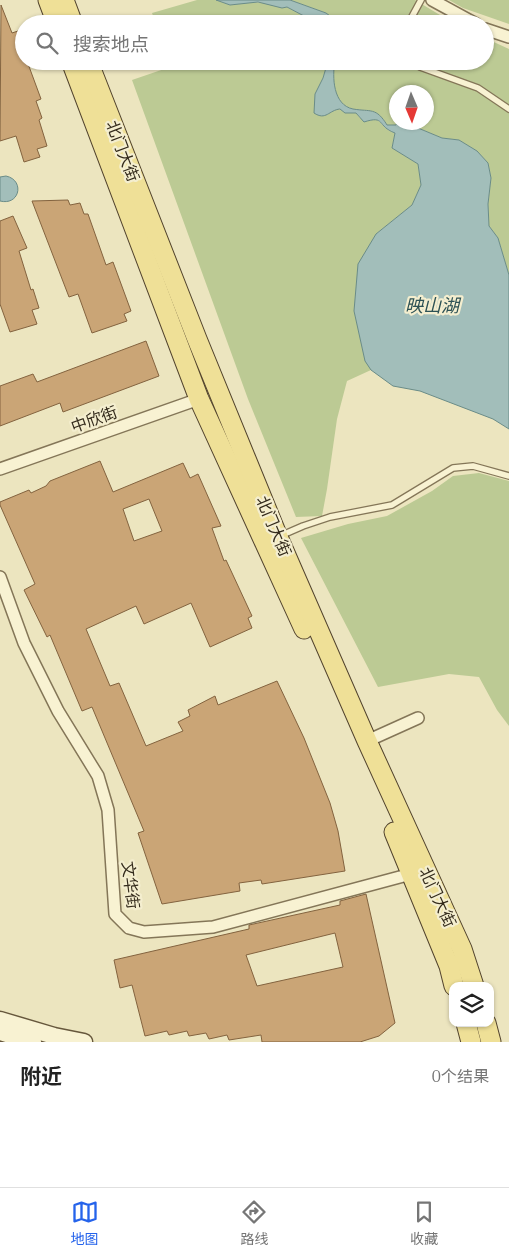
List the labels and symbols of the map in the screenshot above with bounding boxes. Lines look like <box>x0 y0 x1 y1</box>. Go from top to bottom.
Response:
north arrow <box>389 85 434 130</box>
street label: 北门大街 <box>102 118 144 184</box>
water label: 映山湖 <box>405 294 462 317</box>
street label: 中欣街 <box>68 401 120 437</box>
street label: 北门大街 <box>252 493 296 559</box>
street label: 文华街 <box>118 860 144 910</box>
street label: 北门大街 <box>415 864 461 930</box>

